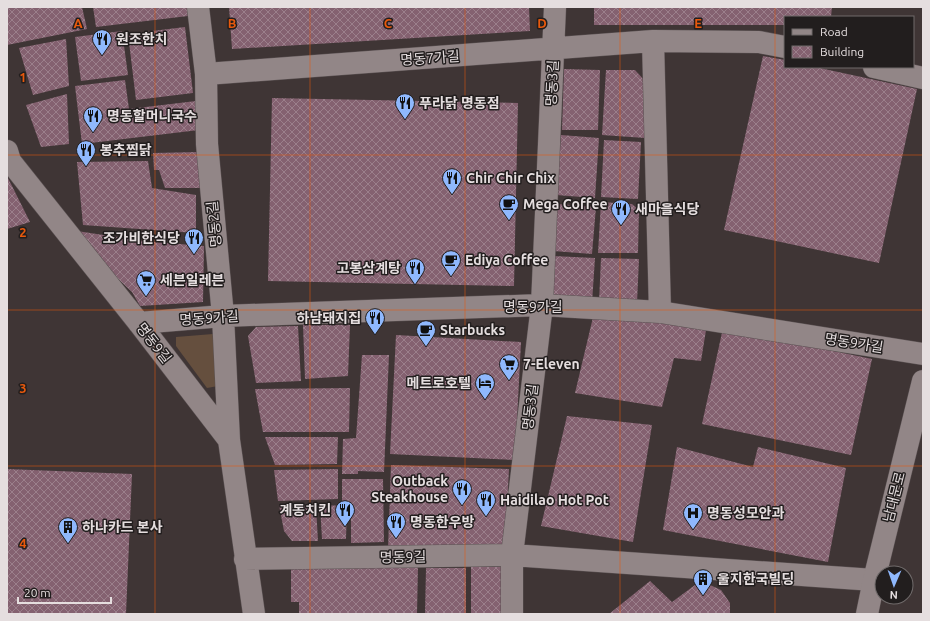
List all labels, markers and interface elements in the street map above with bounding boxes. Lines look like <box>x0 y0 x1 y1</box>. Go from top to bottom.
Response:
text: A <box>73 16 83 30</box>
text: B <box>228 16 237 30</box>
text: C <box>384 16 393 30</box>
text: D <box>537 16 547 30</box>
text: E <box>694 16 702 30</box>
legend <box>784 16 914 68</box>
text: Road <box>820 25 848 38</box>
restaurant icon: 원조한치 <box>91 28 113 56</box>
place label: 원조한치 <box>116 31 168 47</box>
text: Building <box>820 45 864 58</box>
street label: 명동7가길 <box>400 48 460 68</box>
street label: 명동3길 <box>543 59 561 107</box>
text: 1 <box>19 70 27 84</box>
restaurant icon: 푸라닭 명동점 <box>394 92 416 120</box>
place label: 푸라닭 명동점 <box>419 95 500 111</box>
restaurant icon: 명동할머니국수 <box>82 105 104 133</box>
place label: 명동할머니국수 <box>107 108 197 124</box>
restaurant icon: 봉추찜닭 <box>75 139 97 167</box>
place label: 봉추찜닭 <box>100 142 152 158</box>
restaurant icon: Chir Chir Chix <box>441 167 463 195</box>
place label: Chir Chir Chix <box>466 170 555 186</box>
cafe icon: Mega Coffee <box>498 193 520 221</box>
place label: Mega Coffee <box>523 196 608 212</box>
restaurant icon: 새마을식당 <box>610 198 632 226</box>
street label: 명동2길 <box>204 200 224 248</box>
place label: 새마을식당 <box>635 201 700 217</box>
text: 2 <box>19 225 27 239</box>
restaurant icon: 조가비한식당 <box>183 227 205 255</box>
place label: 조가비한식당 <box>103 230 180 246</box>
cafe icon: Ediya Coffee <box>440 249 462 277</box>
place label: Ediya Coffee <box>465 252 548 268</box>
restaurant icon: 고봉삼계탕 <box>404 257 426 285</box>
place label: 고봉삼계탕 <box>337 260 401 276</box>
supermarket icon: 세븐일레븐 <box>135 269 157 297</box>
place label: 세븐일레븐 <box>160 272 225 288</box>
street label: 명동9가길 <box>503 299 563 315</box>
restaurant icon: 하남돼지집 <box>364 307 386 335</box>
street label: 명동9가길 <box>179 308 239 328</box>
place label: 하남돼지집 <box>297 310 361 326</box>
cafe icon: Starbucks <box>415 319 437 347</box>
street label: 명동9길 <box>133 320 175 366</box>
place label: Starbucks <box>440 322 505 338</box>
street label: 명동9가길 <box>823 330 885 356</box>
supermarket icon: 7-Eleven <box>498 353 520 381</box>
place label: 7-Eleven <box>523 356 580 372</box>
hotel icon: 메트로호텔 <box>474 372 496 400</box>
place label: 메트로호텔 <box>407 375 471 391</box>
text: 3 <box>19 381 27 395</box>
street label: 명동3길 <box>519 383 541 431</box>
street label: 남대문로 <box>880 470 908 524</box>
place label: Outback Steakhouse <box>371 473 448 505</box>
restaurant icon: Outback Steakhouse <box>451 478 473 506</box>
restaurant icon: Haidilao Hot Pot <box>475 489 497 517</box>
place label: Haidilao Hot Pot <box>500 492 609 508</box>
restaurant icon: 계동치킨 <box>334 499 356 527</box>
place label: 계동치킨 <box>279 502 331 518</box>
hospital icon: 명동성모안과 <box>682 502 704 530</box>
place label: 명동성모안과 <box>707 505 784 521</box>
restaurant icon: 명동한우방 <box>385 511 407 539</box>
place label: 명동한우방 <box>410 514 475 530</box>
building icon: 하나카드 본사 <box>57 516 79 544</box>
place label: 하나카드 본사 <box>82 519 163 535</box>
text: 4 <box>19 536 27 550</box>
street label: 명동9길 <box>380 549 426 565</box>
north arrow <box>874 565 914 605</box>
building icon: 울지한국빌딩 <box>692 568 714 596</box>
place label: 울지한국빌딩 <box>717 571 794 587</box>
scale bar <box>18 579 111 605</box>
text: 20 m <box>24 586 51 599</box>
text: N <box>889 589 898 601</box>

